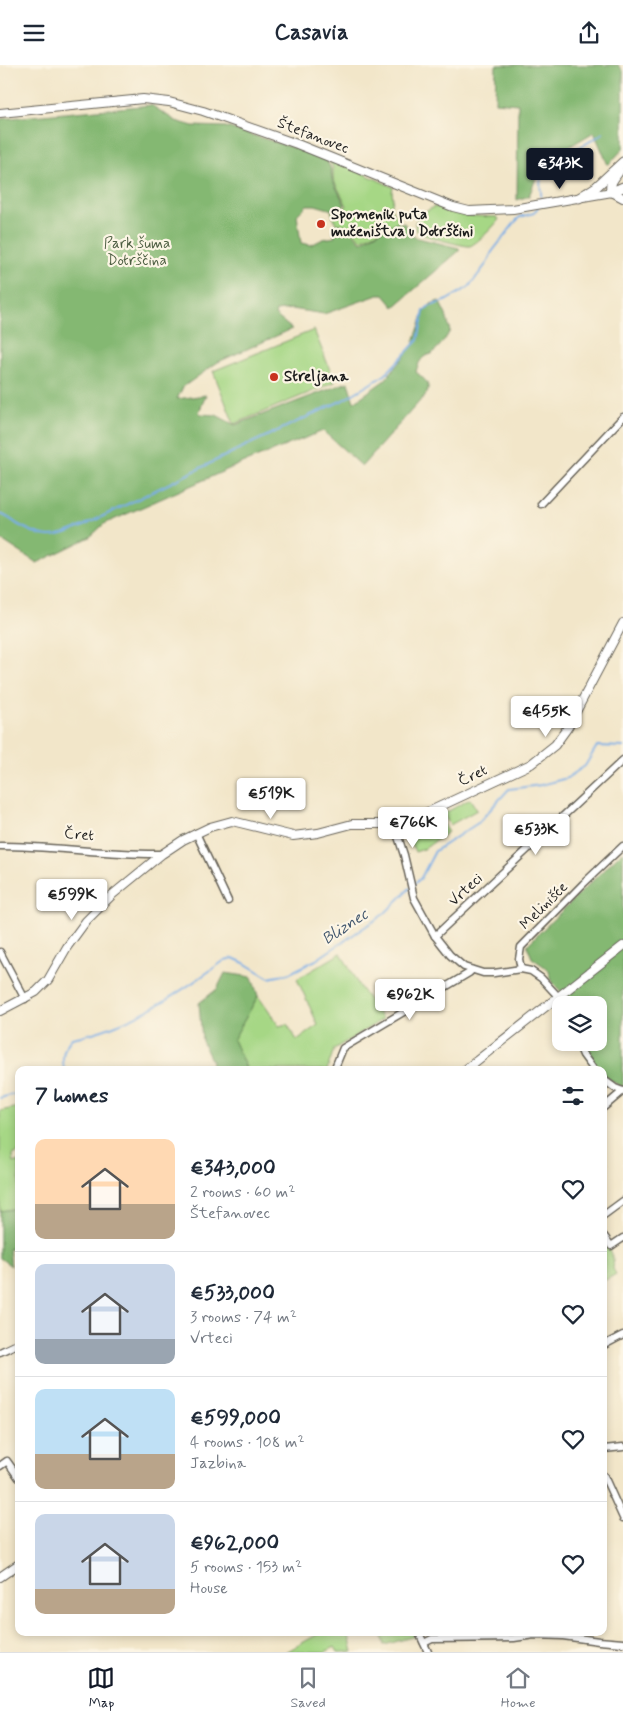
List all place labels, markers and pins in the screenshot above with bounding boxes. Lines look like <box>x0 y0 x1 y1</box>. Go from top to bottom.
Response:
pin: €343K <box>525 147 595 190</box>
place label: Spomenik puta mučeništva u Dotrščini <box>331 205 473 242</box>
marker: Spomenik puta mučeništva u Dotrščini <box>315 218 327 230</box>
place label: Streljana <box>284 367 350 387</box>
marker: Streljana <box>268 371 280 383</box>
pin: €455K <box>511 695 581 738</box>
pin: €519K <box>236 777 306 820</box>
pin: €766K <box>378 807 448 849</box>
pin: €533K <box>501 813 571 856</box>
pin: €599K <box>37 879 107 921</box>
pin: €962K <box>375 979 445 1021</box>

